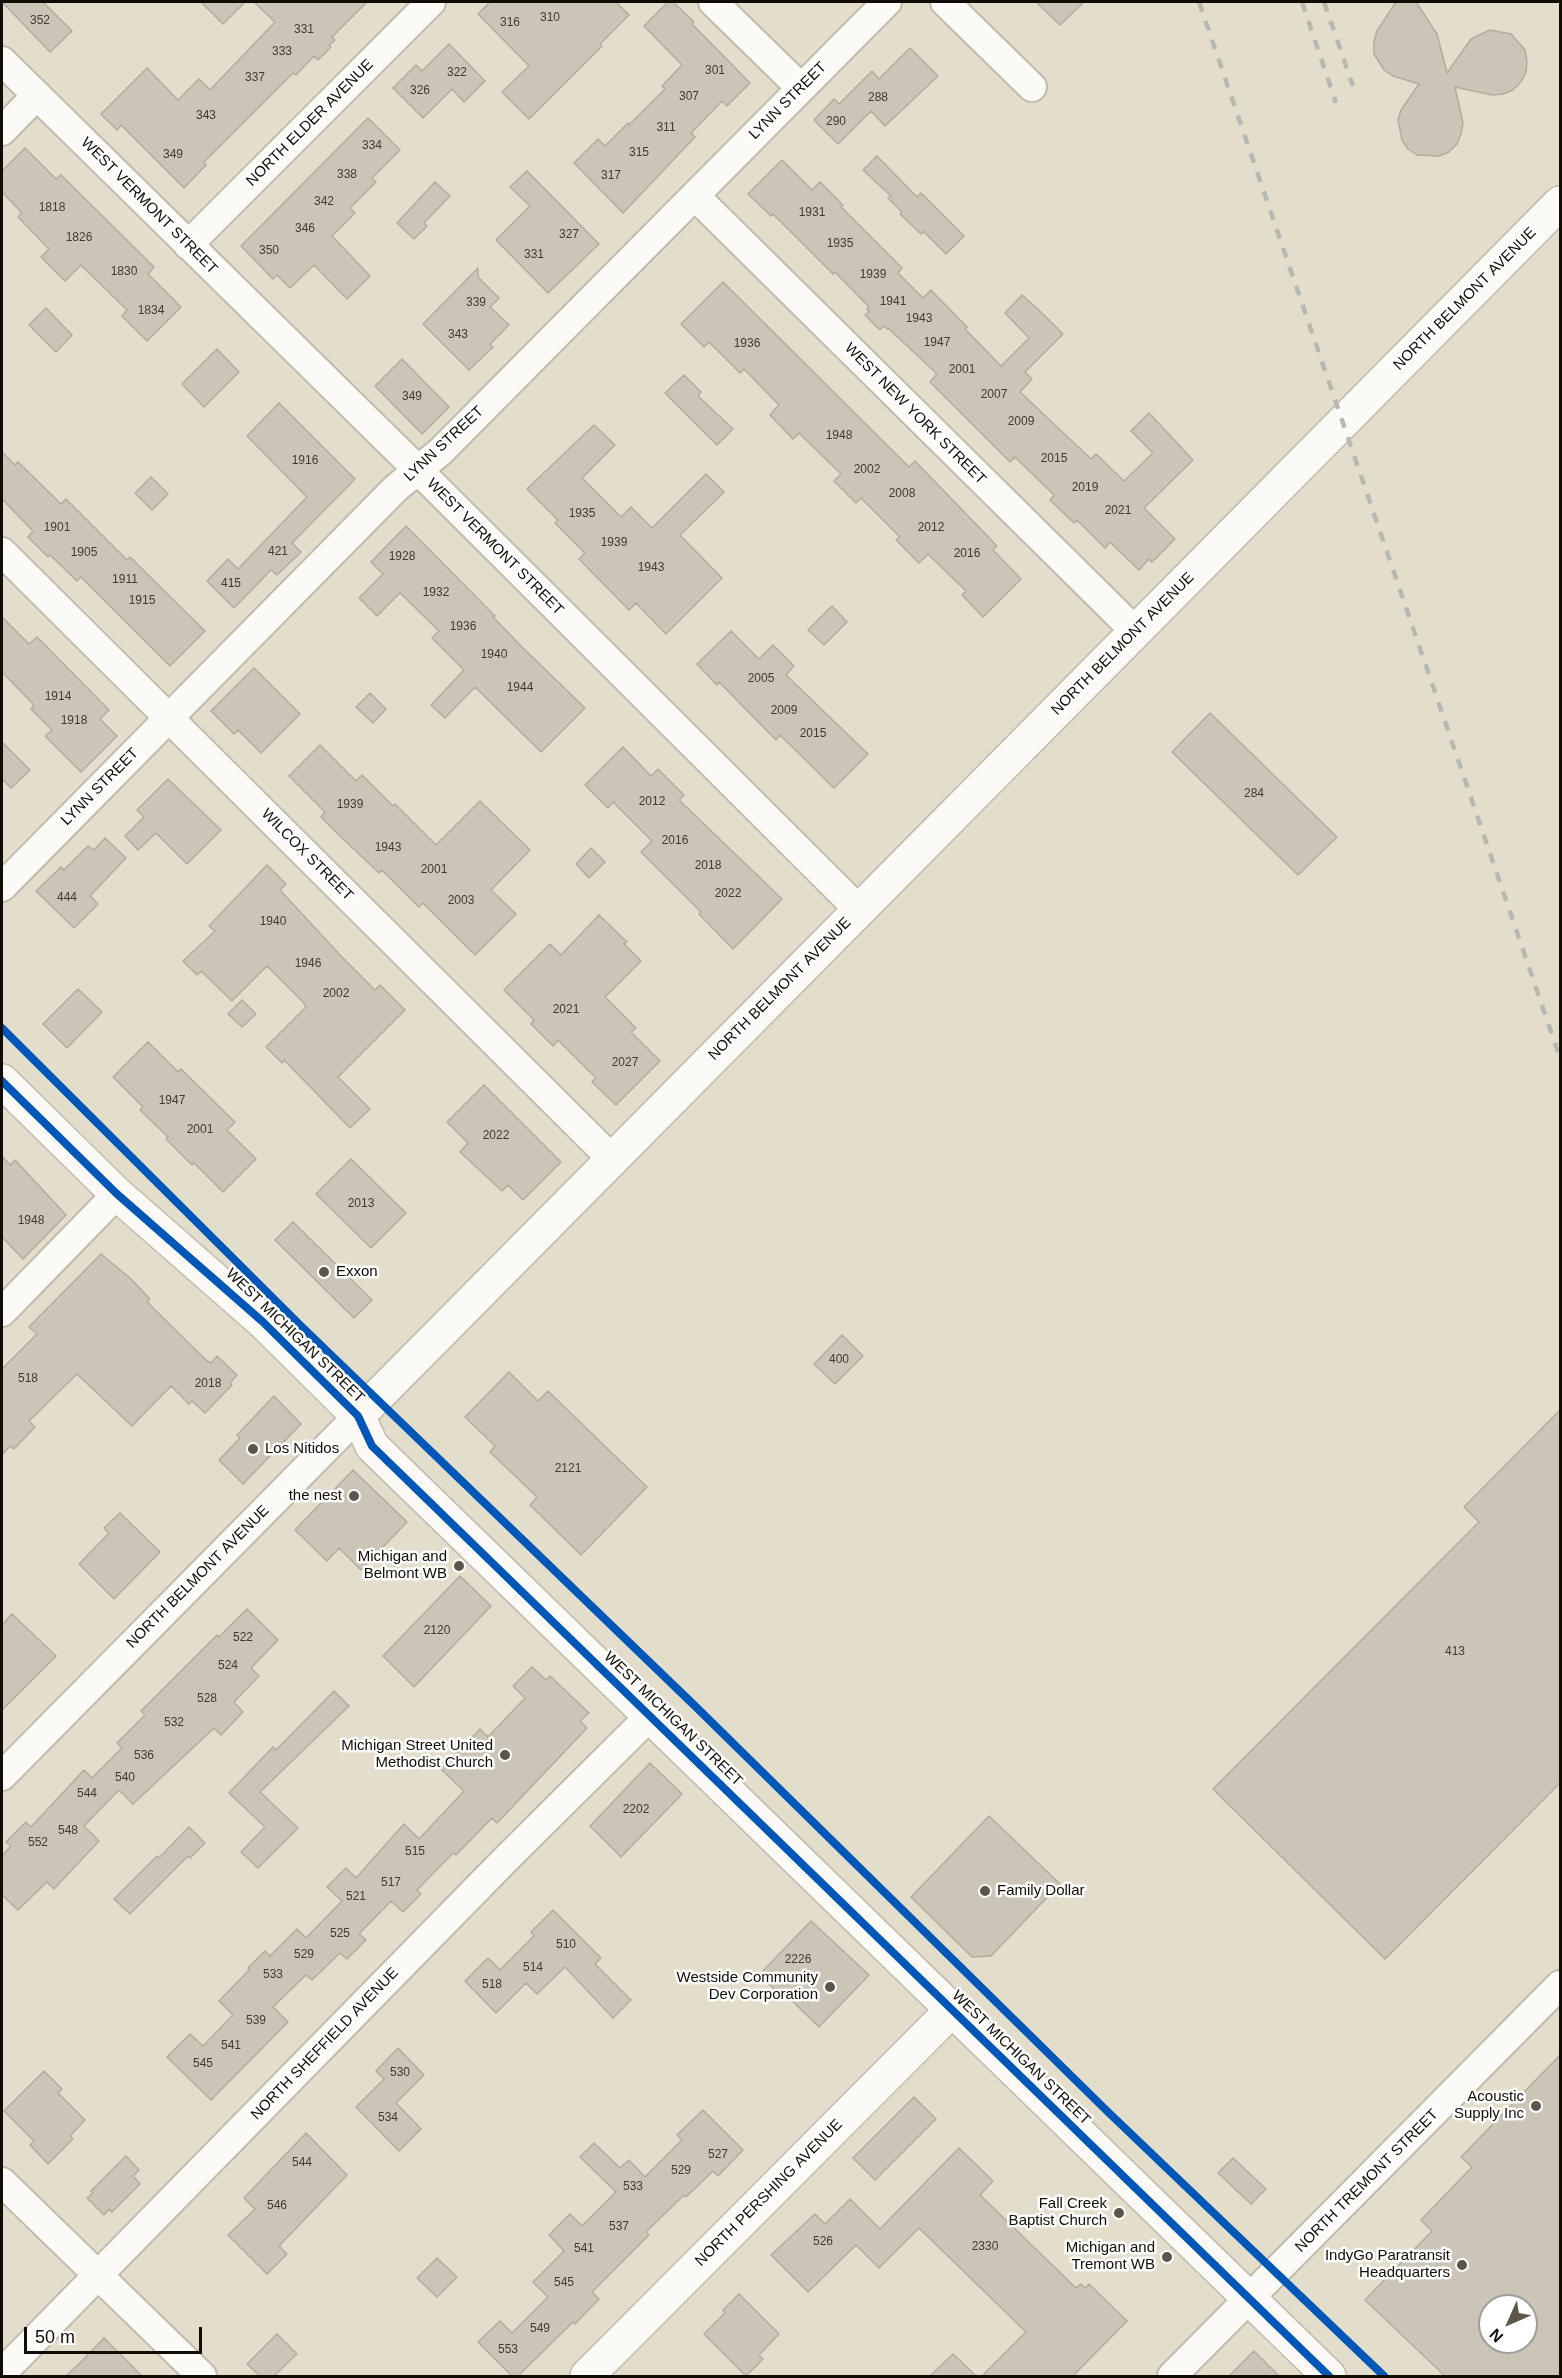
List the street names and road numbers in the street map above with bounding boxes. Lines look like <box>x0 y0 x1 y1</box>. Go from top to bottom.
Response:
street label: NORTH ELDER AVENUE <box>243 56 377 190</box>
street label: LYNN STREET <box>745 58 831 144</box>
street label: WEST VERMONT STREET <box>77 134 221 278</box>
street label: NORTH BELMONT AVENUE <box>1390 224 1540 374</box>
street label: WEST NEW YORK STREET <box>841 340 989 488</box>
street label: LYNN STREET <box>400 403 488 485</box>
street label: WEST VERMONT STREET <box>423 475 567 619</box>
street label: NORTH BELMONT AVENUE <box>1048 569 1198 719</box>
street label: LYNN STREET <box>57 744 143 830</box>
street label: WILCOX STREET <box>257 805 357 905</box>
street label: NORTH BELMONT AVENUE <box>705 914 855 1064</box>
street label: WEST MICHIGAN STREET <box>222 1265 368 1407</box>
street label: NORTH BELMONT AVENUE <box>123 1502 273 1652</box>
street label: WEST MICHIGAN STREET <box>600 1648 746 1790</box>
street label: NORTH SHEFFIELD AVENUE <box>248 1964 402 2124</box>
street label: WEST MICHIGAN STREET <box>948 1987 1094 2129</box>
street label: NORTH TREMONT STREET <box>1292 2106 1442 2256</box>
street label: NORTH PERSHING AVENUE <box>692 2116 846 2270</box>

